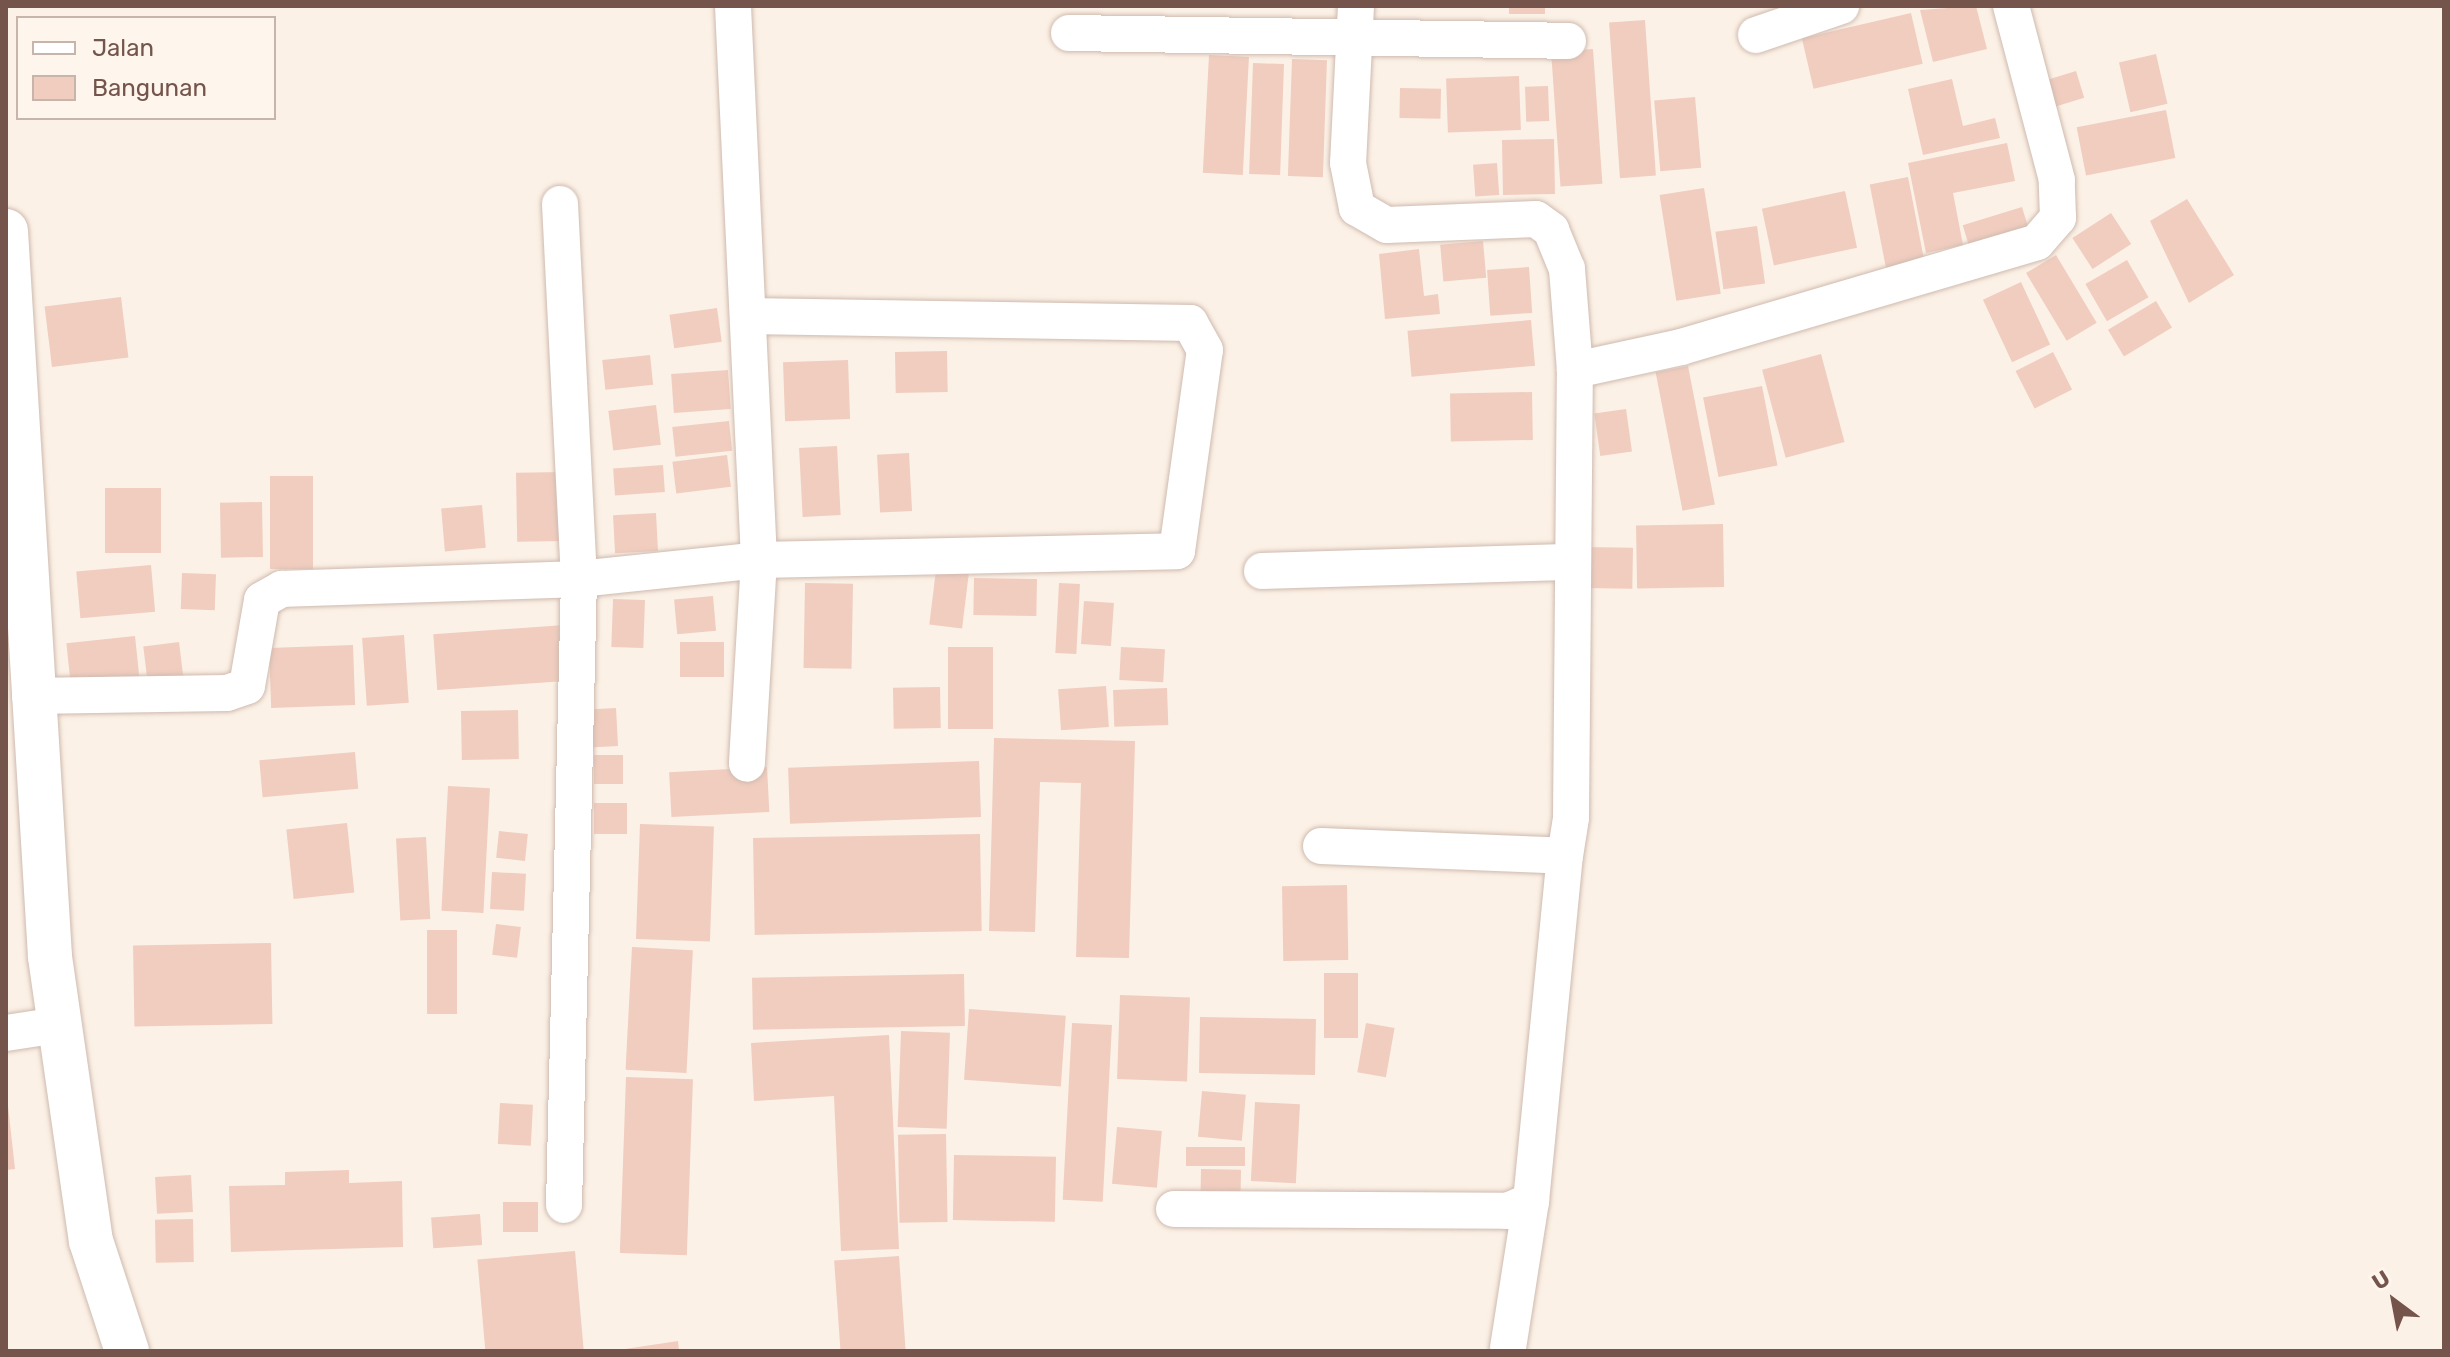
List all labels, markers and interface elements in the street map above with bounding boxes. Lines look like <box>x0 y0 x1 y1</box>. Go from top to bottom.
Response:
legend <box>16 16 276 120</box>
text: Jalan <box>92 34 154 62</box>
text: Bangunan <box>92 74 207 102</box>
north arrow <box>2354 1261 2434 1341</box>
text: U <box>2367 1265 2395 1296</box>

